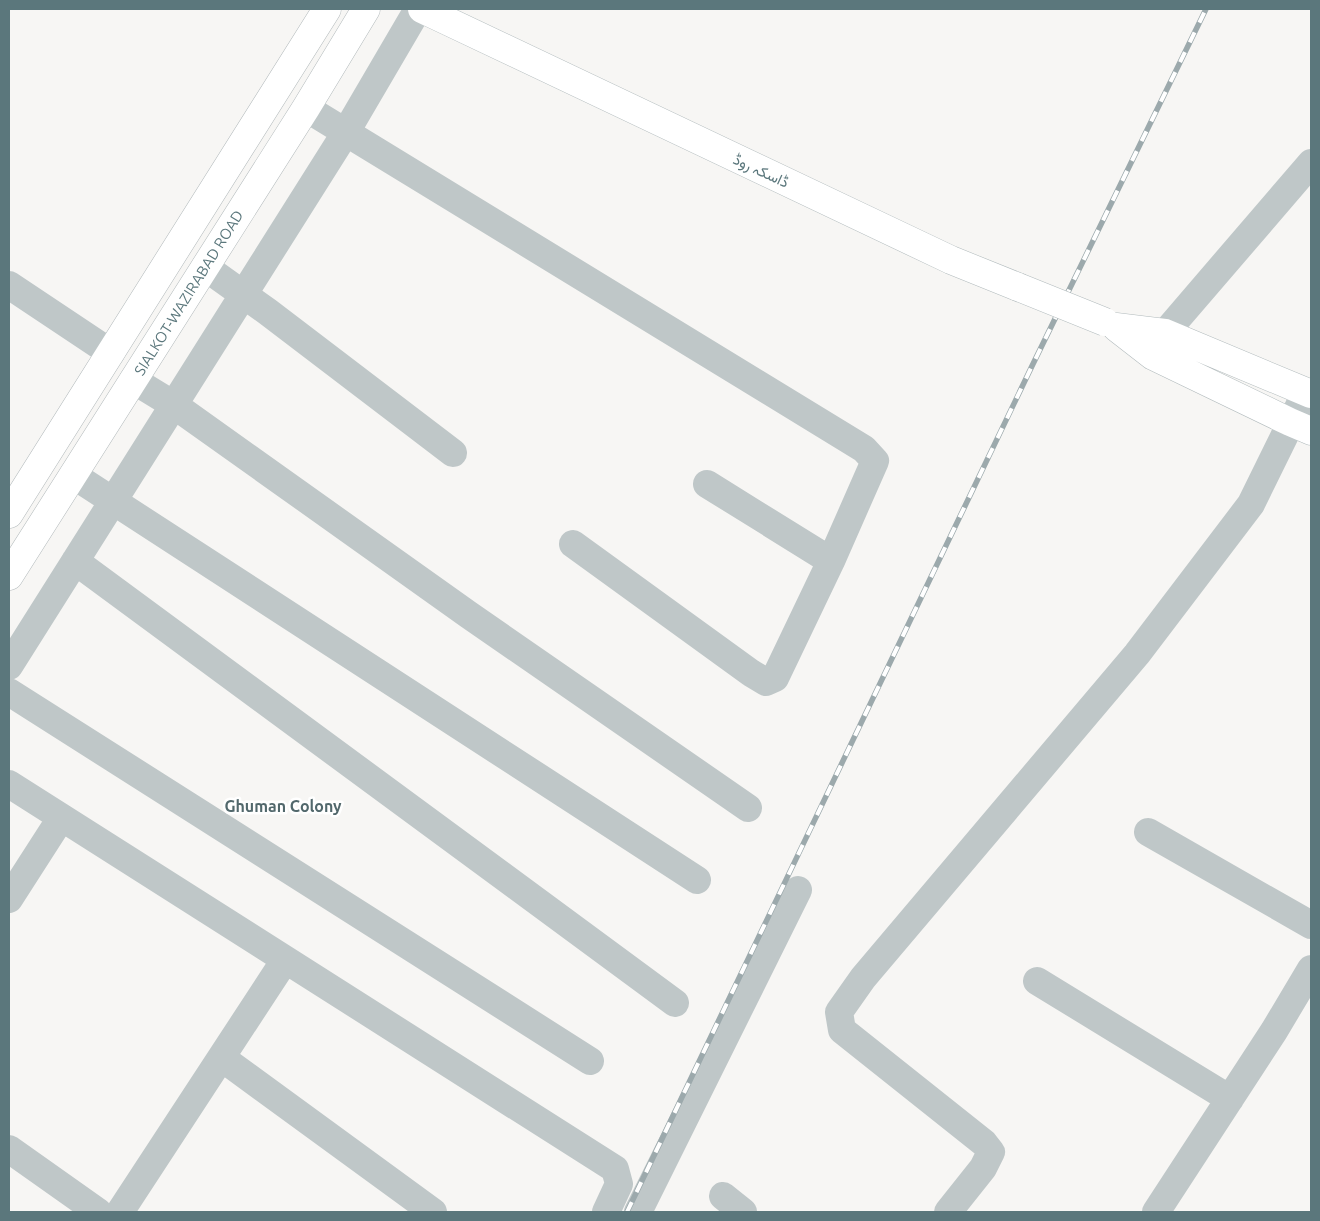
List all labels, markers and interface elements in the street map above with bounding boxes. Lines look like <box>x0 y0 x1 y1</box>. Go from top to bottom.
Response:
street label: ڈاسکہ روڈ <box>730 150 792 192</box>
street label: SIALKOT-WAZIRABAD ROAD <box>131 207 246 378</box>
district label: Ghuman Colony <box>224 797 342 815</box>

